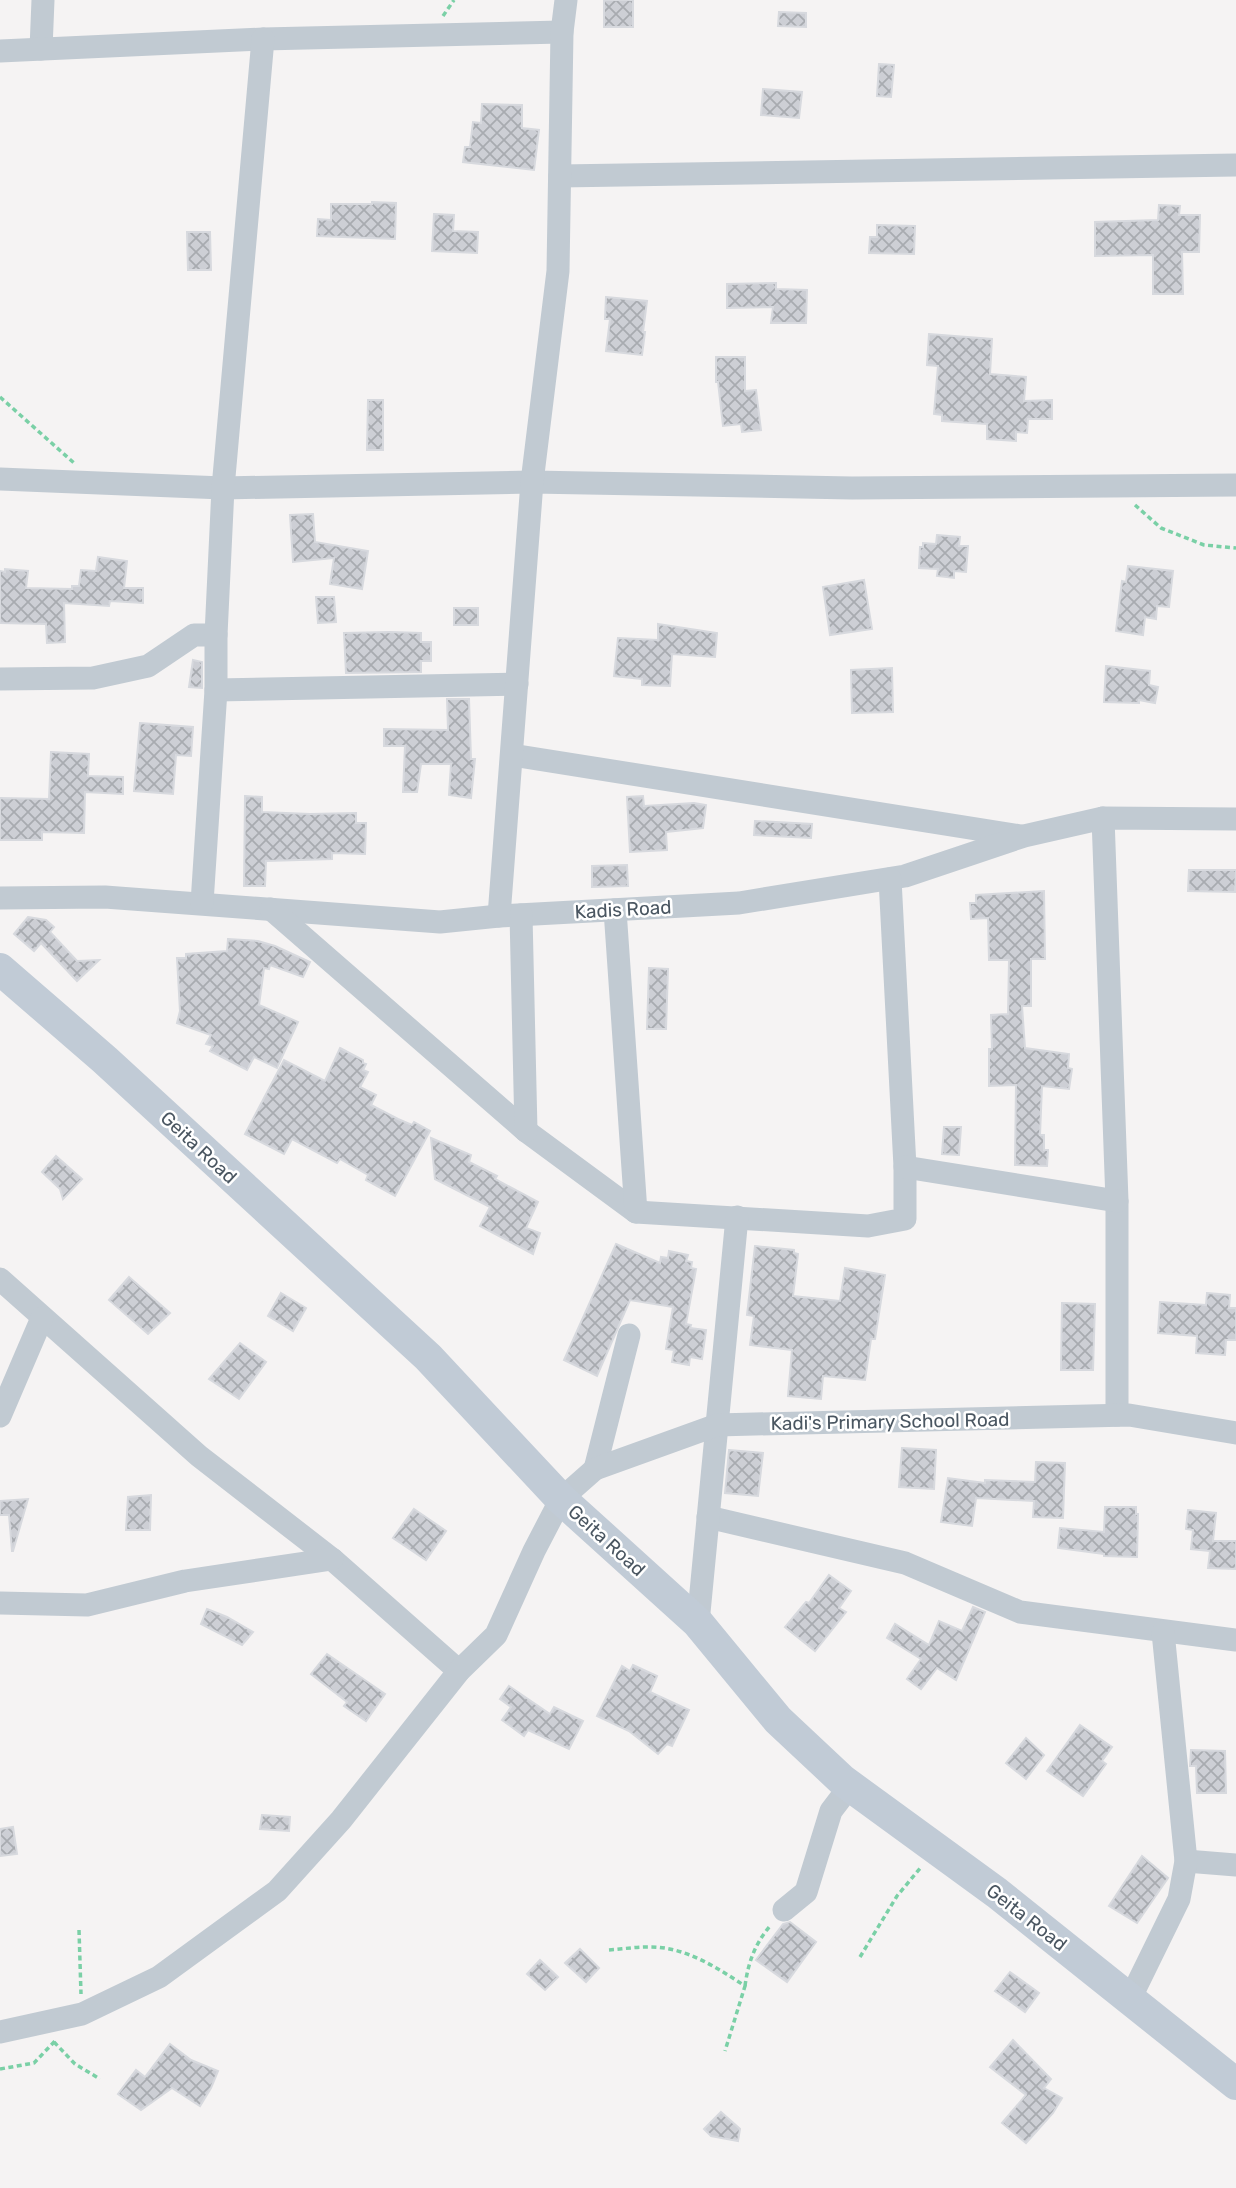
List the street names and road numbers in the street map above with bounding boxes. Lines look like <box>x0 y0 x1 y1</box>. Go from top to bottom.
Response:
street label: Kadis Road <box>574 895 672 924</box>
street label: Geita Road <box>156 1106 242 1188</box>
street label: Kadi's Primary School Road <box>770 1408 1010 1435</box>
street label: Geita Road <box>563 1500 650 1581</box>
street label: Geita Road <box>982 1879 1072 1956</box>

